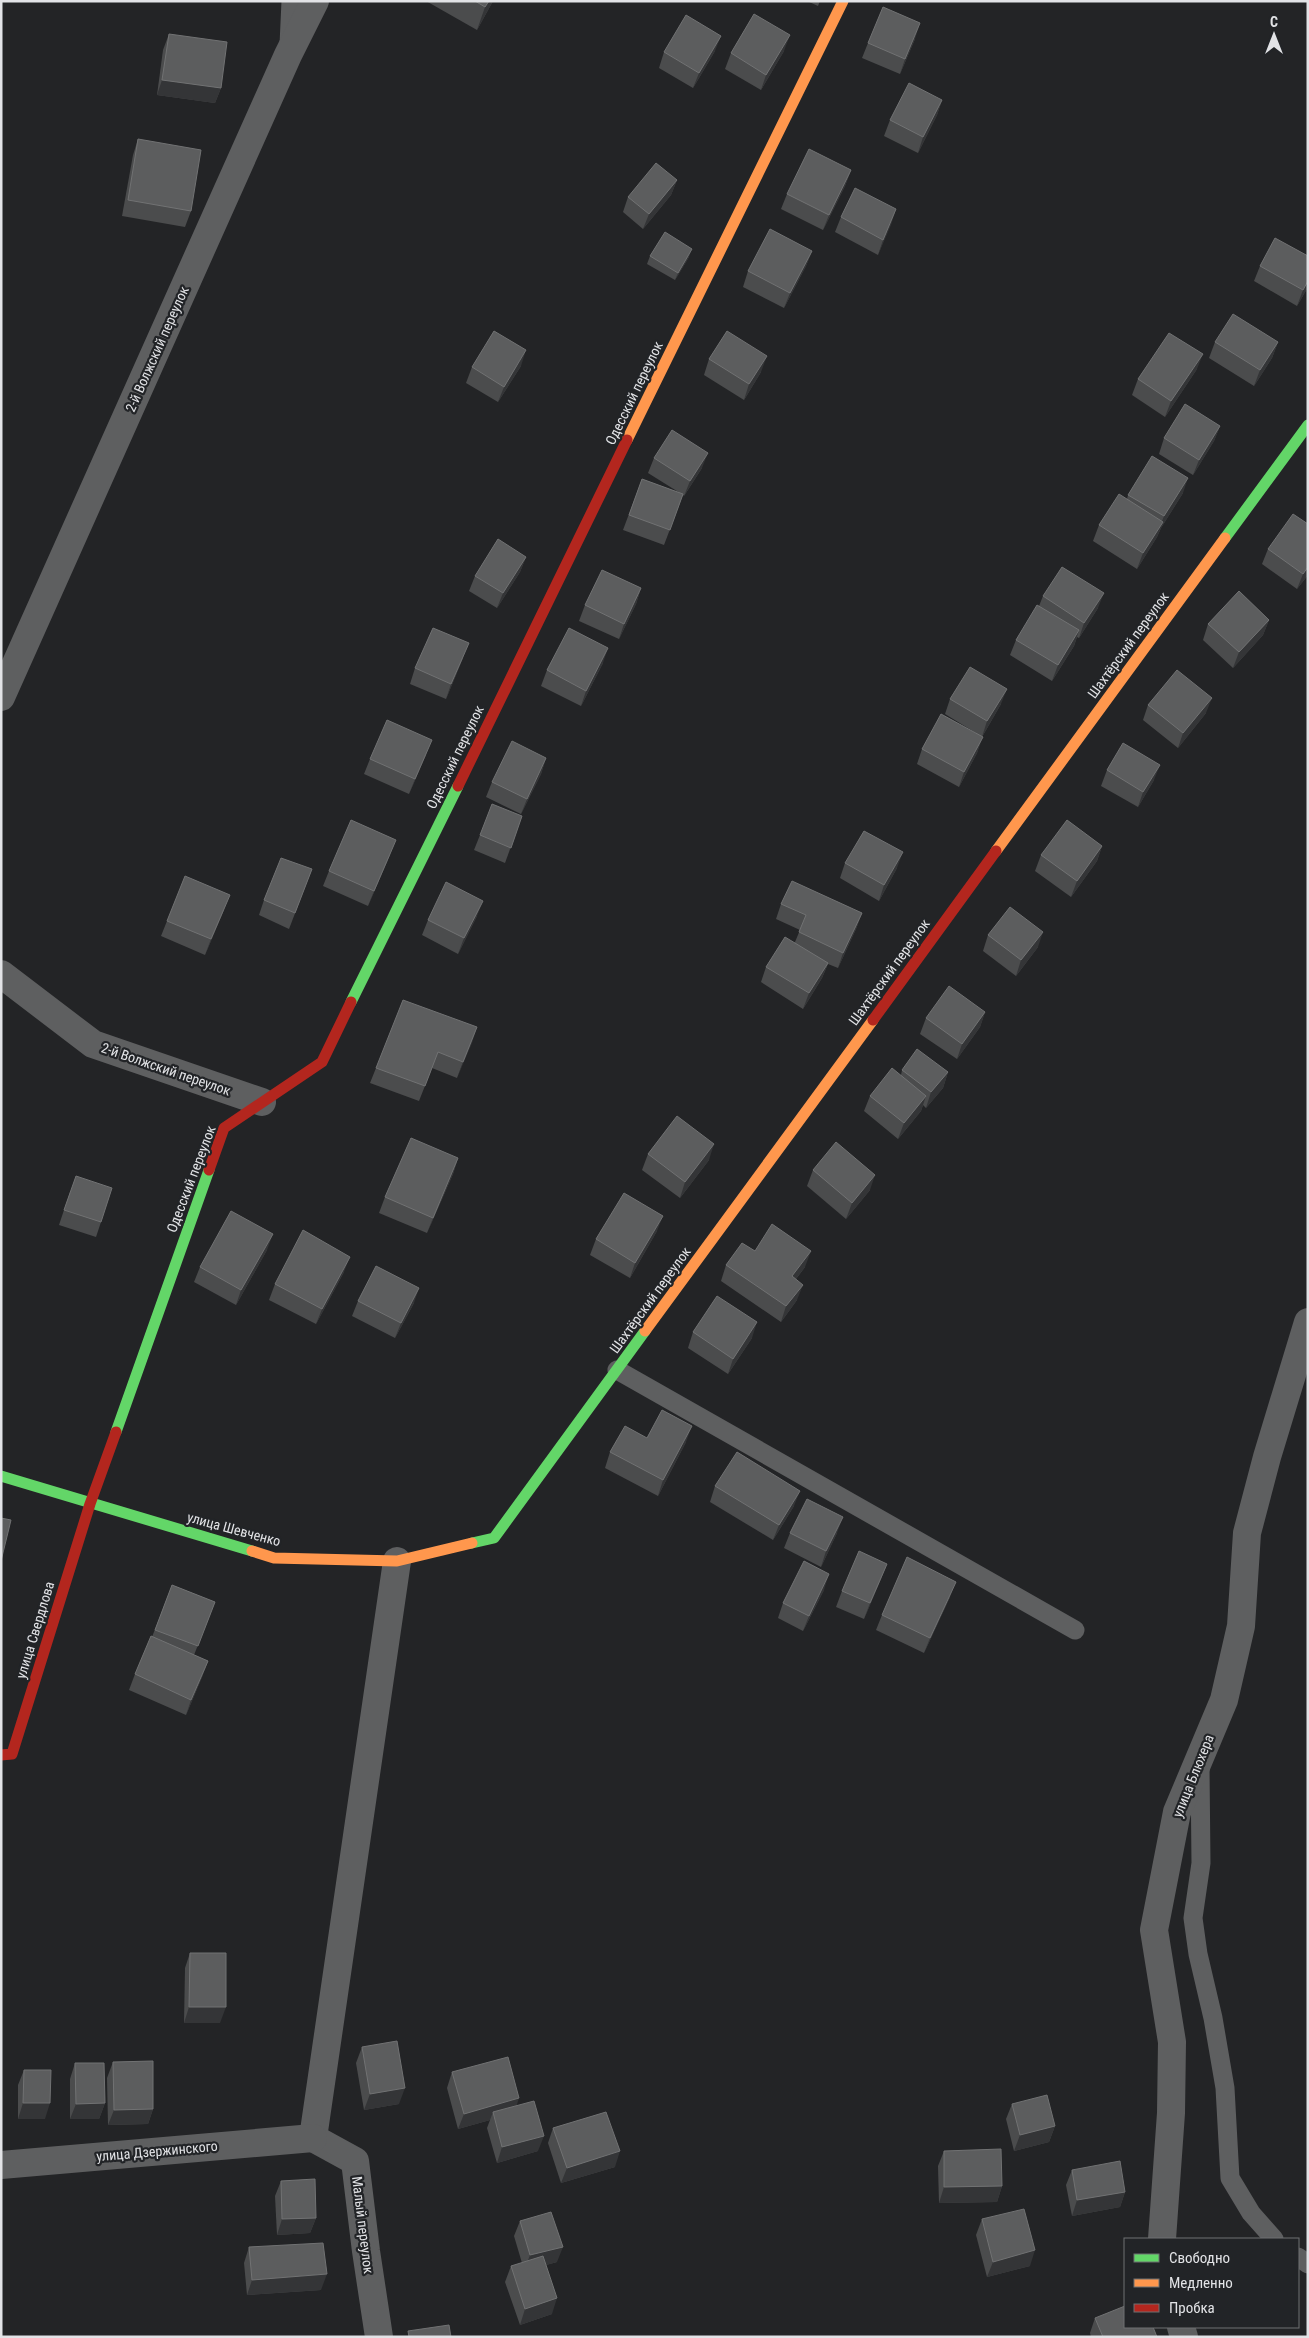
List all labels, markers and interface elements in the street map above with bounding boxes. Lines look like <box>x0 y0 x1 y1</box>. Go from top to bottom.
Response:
north arrow <box>1249 10 1299 60</box>
text: С <box>1270 14 1278 30</box>
street label: 2-й Волжский переулок <box>122 283 192 414</box>
street label: Одесский переулок <box>602 338 666 447</box>
street label: Шахтёрский переулок <box>1084 589 1172 701</box>
street label: Одесский переулок <box>423 702 487 811</box>
street label: Шахтёрский переулок <box>845 916 933 1028</box>
street label: 2-й Волжский переулок <box>99 1039 233 1099</box>
street label: Одесский переулок <box>163 1123 219 1235</box>
street label: Шахтёрский переулок <box>606 1244 694 1356</box>
street label: улица Шевченко <box>186 1509 282 1549</box>
street label: улица Свердлова <box>13 1579 57 1681</box>
street label: улица Блюхера <box>1169 1732 1217 1820</box>
street label: улица Дзержинского <box>96 2138 218 2164</box>
street label: Малый переулок <box>349 2175 377 2275</box>
legend <box>1124 2238 1299 2328</box>
text: Свободно <box>1169 2249 1230 2267</box>
text: Медленно <box>1169 2274 1233 2292</box>
text: Пробка <box>1169 2299 1215 2317</box>

